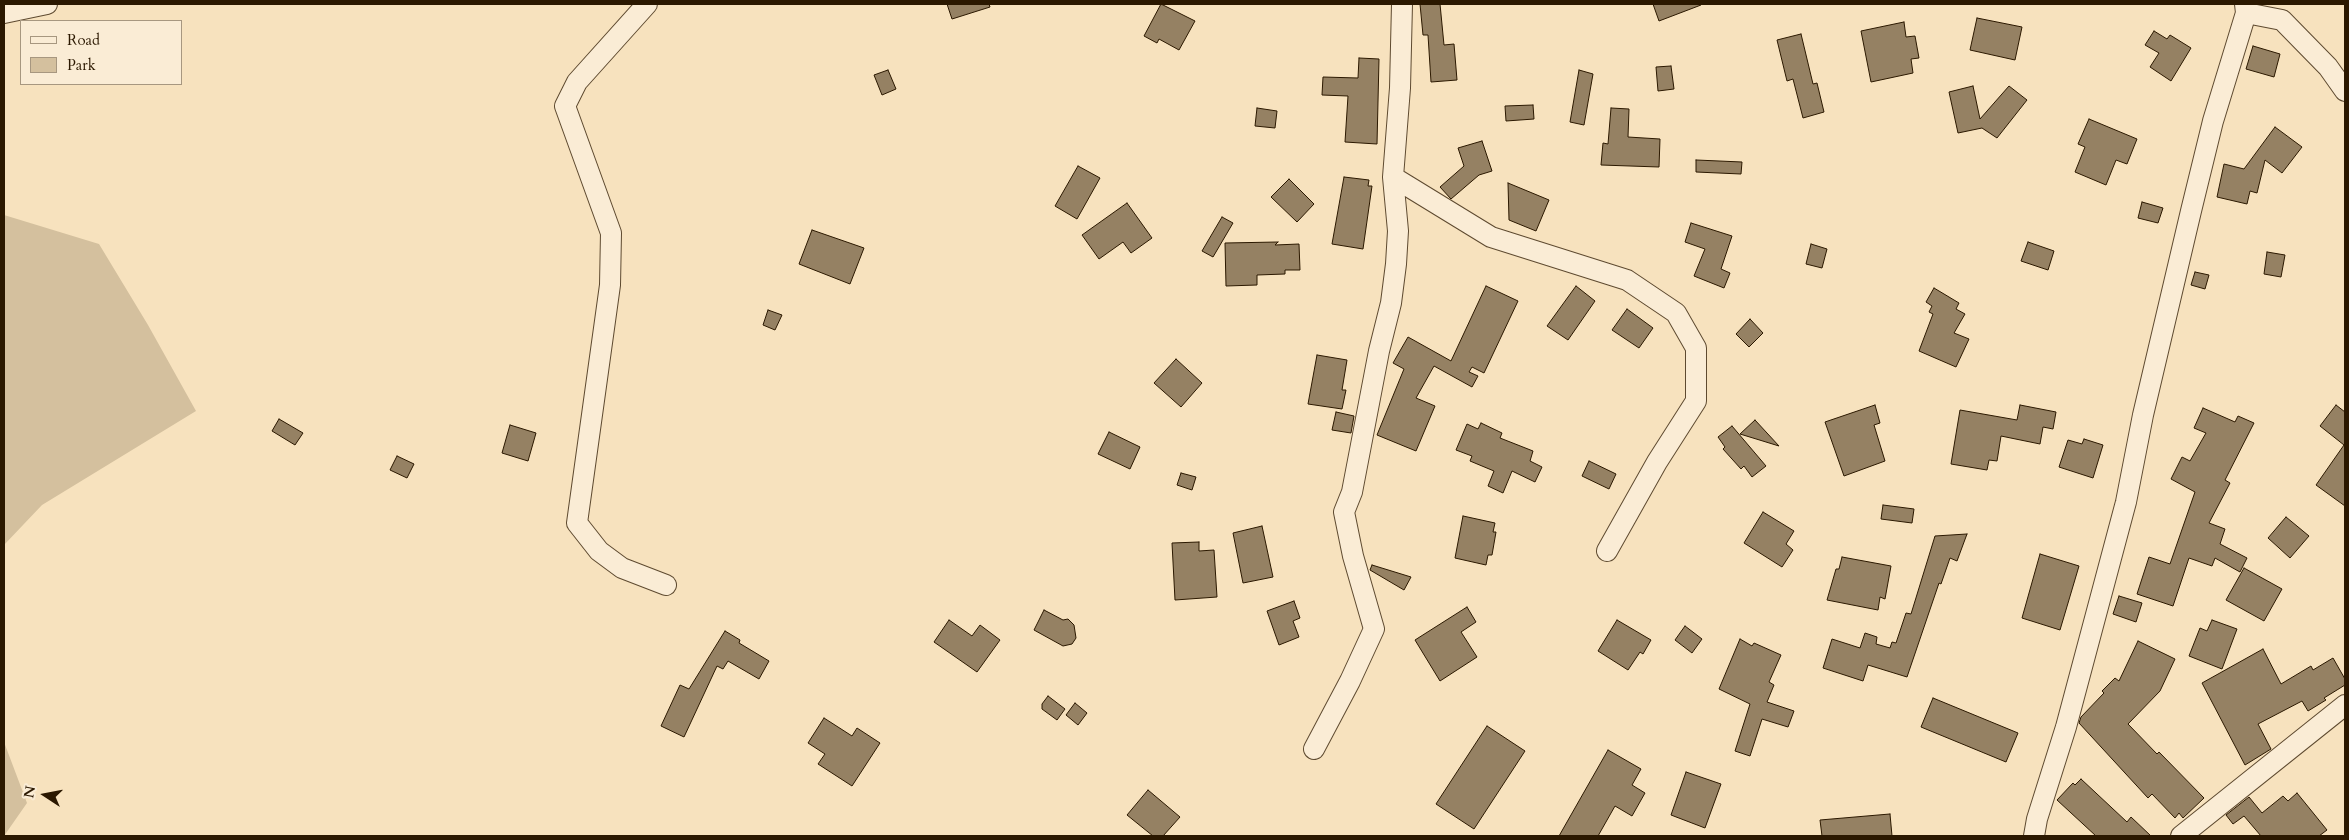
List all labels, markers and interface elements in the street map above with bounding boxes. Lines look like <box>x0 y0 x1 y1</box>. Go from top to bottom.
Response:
legend <box>20 20 182 85</box>
text: Road <box>67 30 100 50</box>
text: Park <box>67 55 96 75</box>
north arrow <box>20 770 70 820</box>
text: N <box>19 784 40 800</box>

